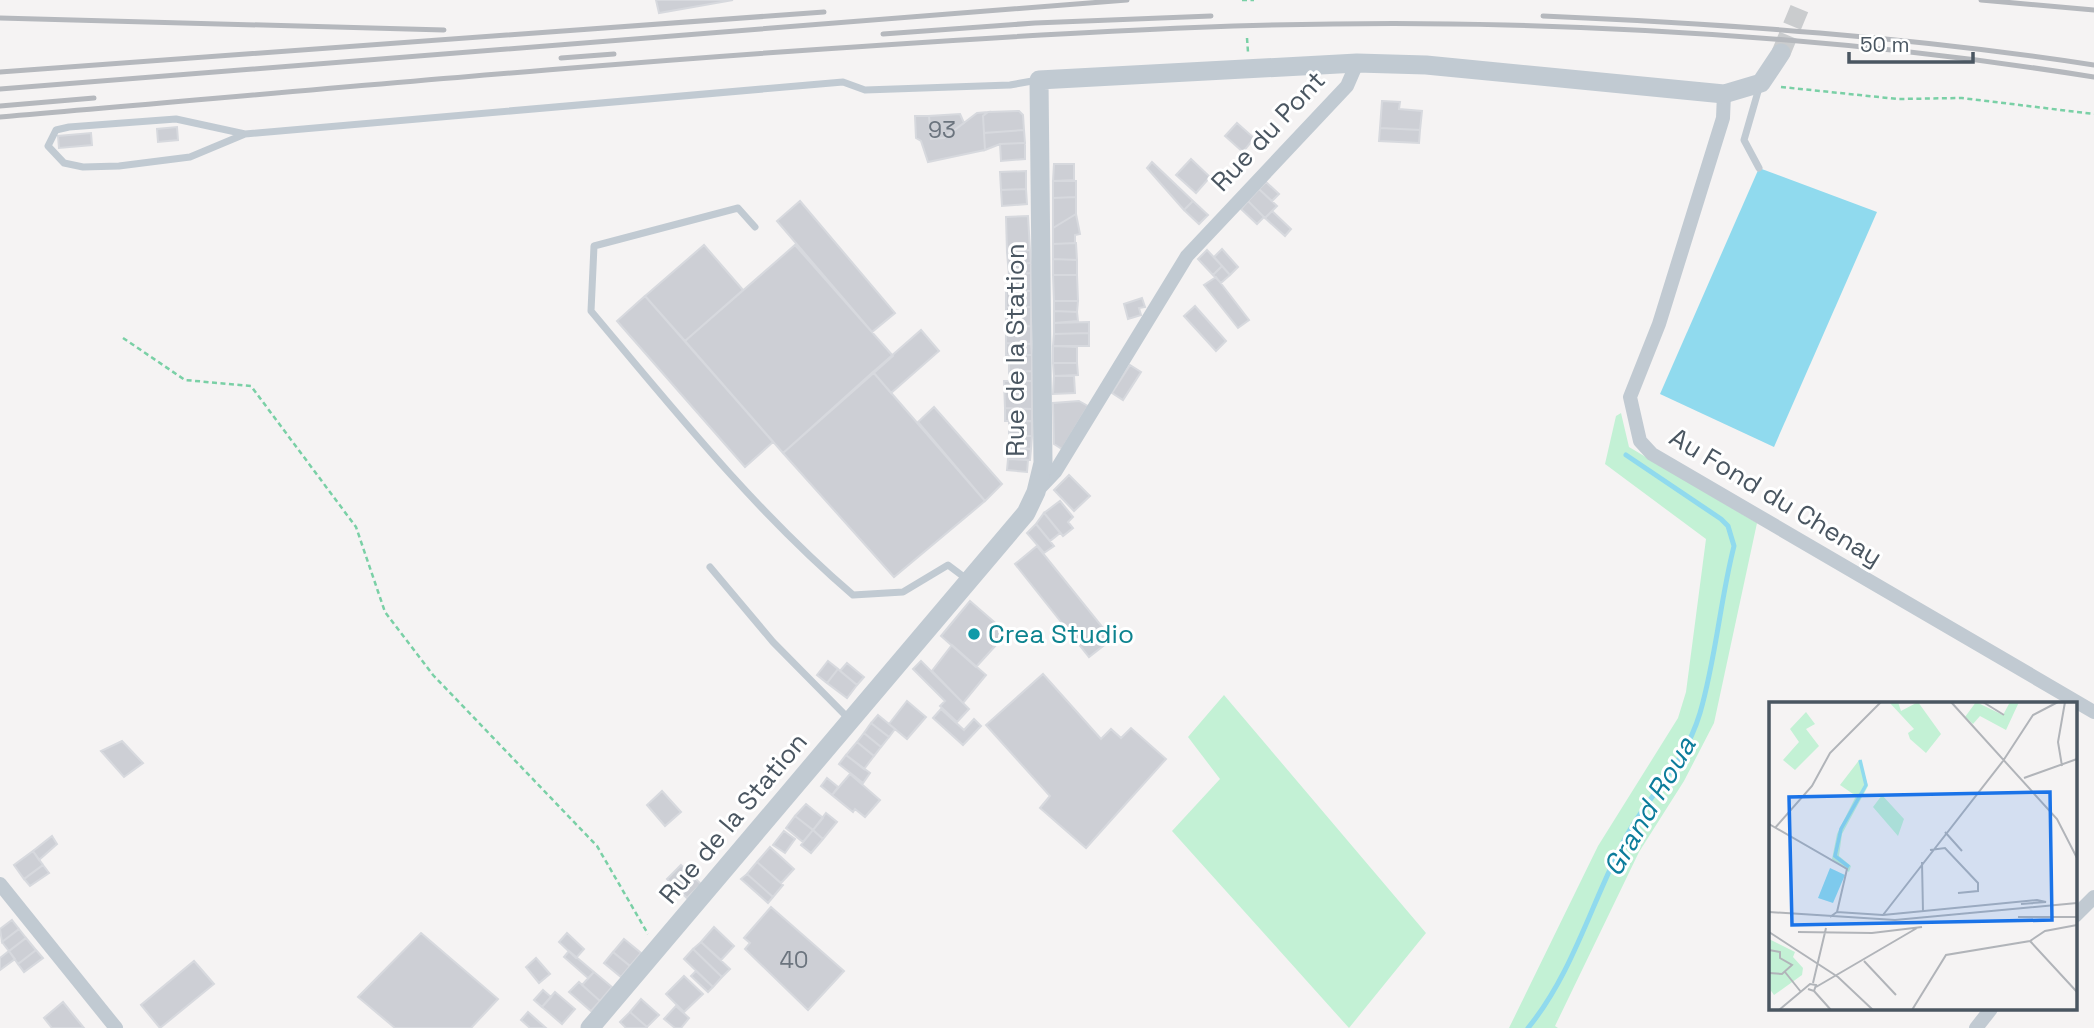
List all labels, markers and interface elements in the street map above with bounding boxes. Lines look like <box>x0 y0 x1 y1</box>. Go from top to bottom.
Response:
scale bar <box>1849 21 1973 65</box>
text: 50 m <box>1860 31 1910 58</box>
street label: Rue du Pont <box>1204 64 1332 198</box>
house number: 93 <box>928 115 956 145</box>
street label: Rue de la Station <box>998 243 1032 457</box>
street label: Au Fond du Chenay <box>1663 420 1889 574</box>
place label: Crea Studio <box>988 617 1134 651</box>
marker: Crea Studio <box>966 626 982 642</box>
inset map <box>1769 702 2076 1010</box>
street label: Rue de la Station <box>651 725 815 911</box>
water label: Grand Roua <box>1595 729 1704 882</box>
house number: 40 <box>779 945 809 975</box>

